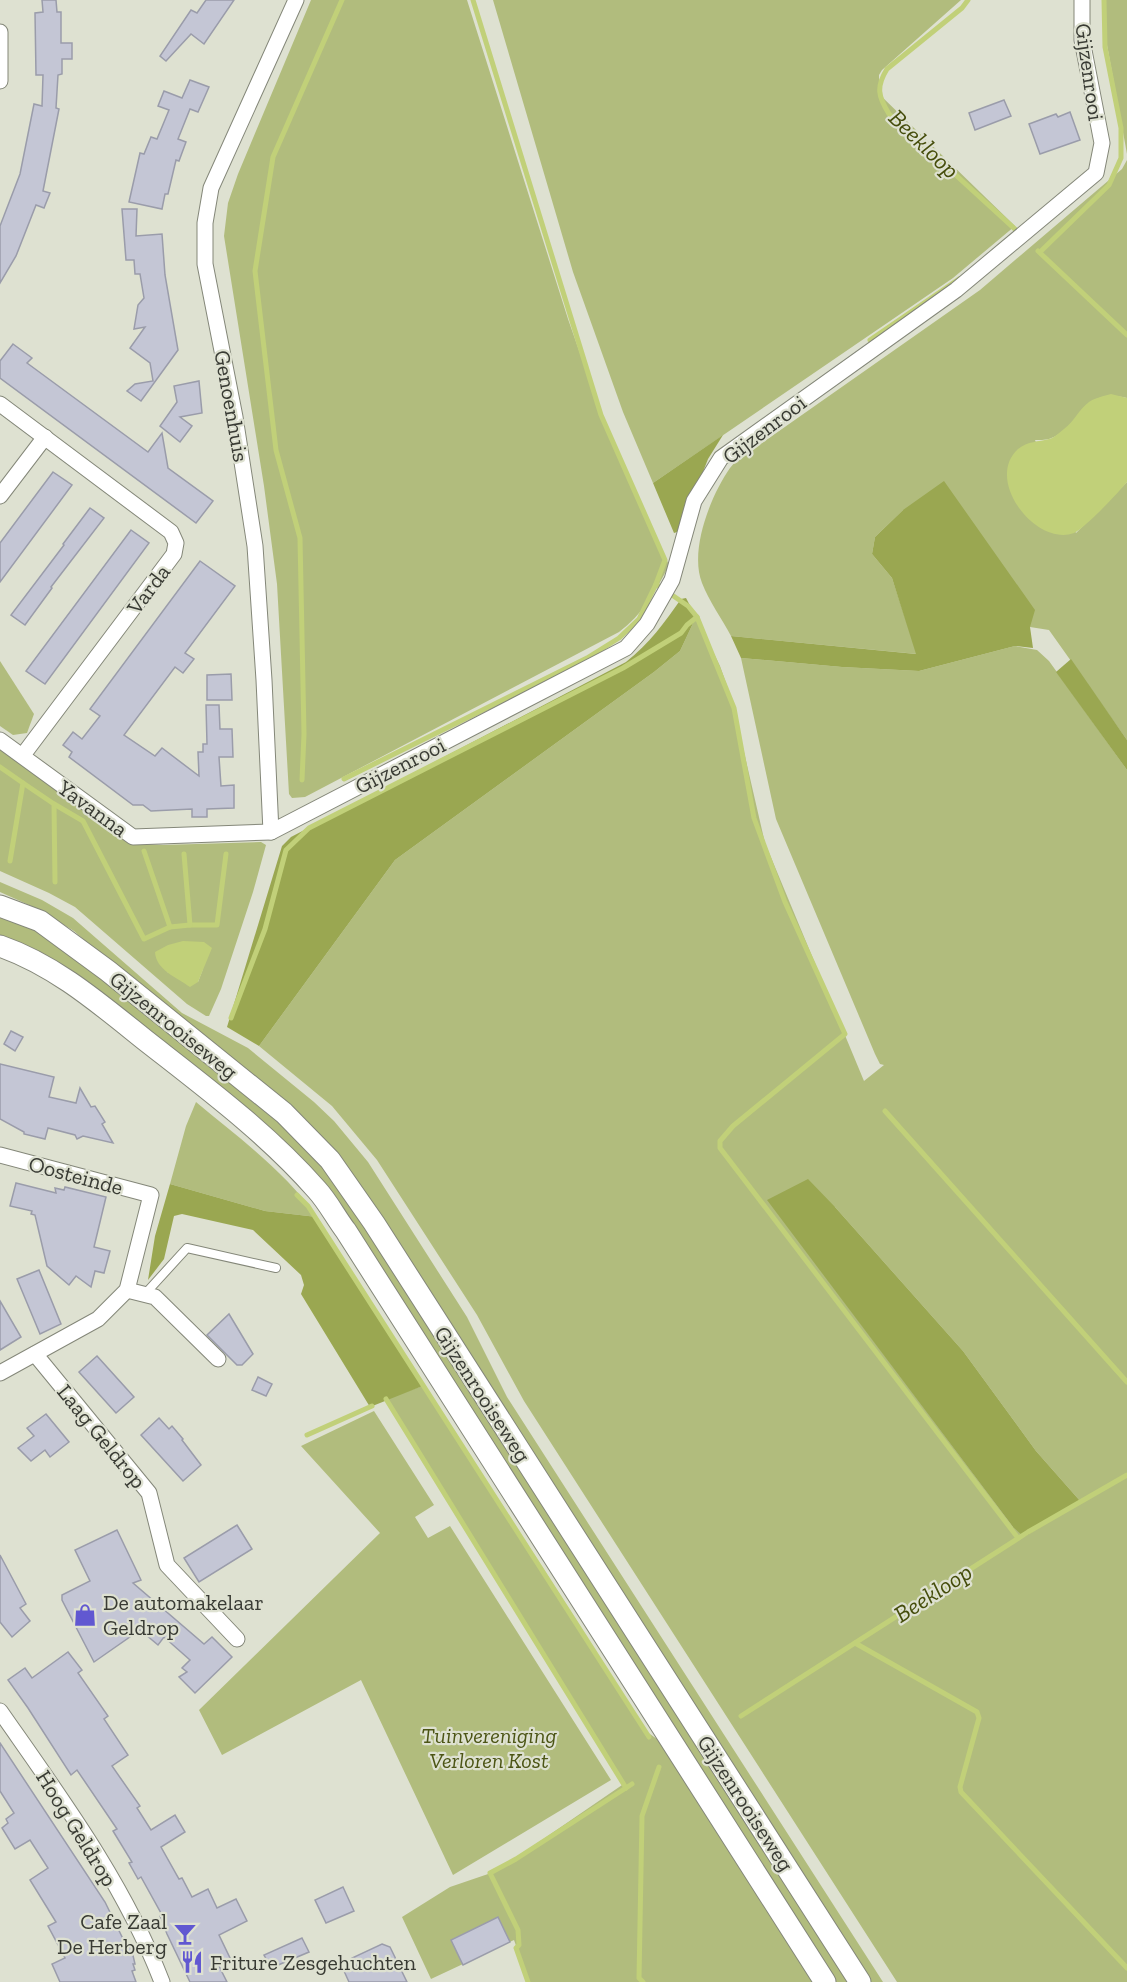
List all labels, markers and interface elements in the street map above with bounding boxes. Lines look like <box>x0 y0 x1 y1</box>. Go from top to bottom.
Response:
street label: Gijzenrooi <box>1069 22 1110 122</box>
water label: Beekloop <box>883 103 966 184</box>
street label: Genoenhuis <box>208 348 255 464</box>
street label: Gijzenrooi <box>717 389 812 470</box>
street label: Varda <box>120 559 176 620</box>
street label: Gijzenrooi <box>350 731 450 800</box>
street label: Yavanna <box>52 773 133 843</box>
street label: Gijzenrooiseweg <box>104 966 243 1085</box>
street label: Oosteinde <box>26 1150 126 1201</box>
street label: Gijzenrooiseweg <box>429 1321 537 1467</box>
street label: Laag Geldrop <box>51 1379 152 1494</box>
water label: Beekloop <box>888 1557 977 1628</box>
place label: De automakelaar Geldrop <box>103 1589 264 1641</box>
shop icon: De automakelaar Geldrop <box>72 1602 98 1628</box>
park label: Tuinvereniging Verloren Kost <box>421 1722 557 1774</box>
street label: Gijzenrooiseweg <box>692 1730 800 1876</box>
street label: Hoog Geldrop <box>30 1765 123 1891</box>
place label: Cafe Zaal De Herberg <box>57 1908 167 1960</box>
bar icon: Cafe Zaal De Herberg <box>172 1921 198 1947</box>
restaurant icon: Friture Zesgehuchten <box>179 1949 205 1975</box>
place label: Friture Zesgehuchten <box>210 1949 416 1976</box>

